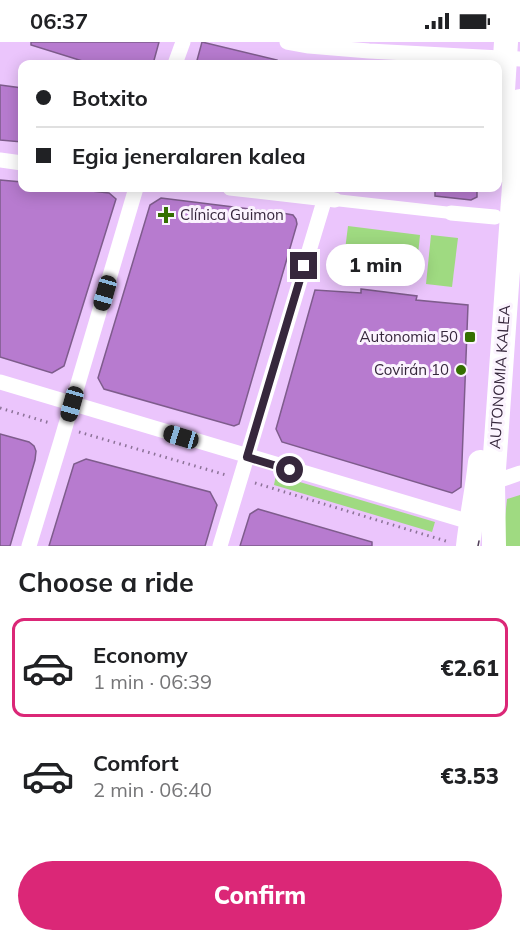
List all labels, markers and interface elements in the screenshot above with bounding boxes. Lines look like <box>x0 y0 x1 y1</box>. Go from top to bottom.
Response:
text: 06:37 <box>30 7 88 35</box>
text: Botxito <box>72 84 148 112</box>
text: Egia jeneralaren kalea <box>72 142 306 170</box>
place label: Clínica Guimon <box>180 205 284 224</box>
marker: Clínica Guimon <box>157 206 175 224</box>
callout: 1 min <box>325 245 424 287</box>
route end <box>290 252 317 279</box>
text: 1 min <box>349 252 402 277</box>
car <box>91 273 119 313</box>
street label: AUTONOMIA KALEA <box>485 304 514 450</box>
place label: Autonomia 50 <box>360 327 458 346</box>
marker: Autonomia 50 <box>463 330 477 344</box>
place label: Covirán 10 <box>374 360 449 379</box>
marker: Covirán 10 <box>454 363 468 377</box>
car <box>58 384 86 424</box>
car <box>161 423 201 451</box>
route start <box>276 456 303 483</box>
text: Choose a ride <box>18 565 194 599</box>
icon: car <box>21 641 75 695</box>
text: Economy <box>93 641 188 669</box>
text: €2.61 <box>440 654 499 682</box>
text: 1 min · 06:39 <box>93 669 212 694</box>
icon: car <box>21 749 75 803</box>
text: Comfort <box>93 749 179 777</box>
text: €3.53 <box>440 762 499 790</box>
text: 2 min · 06:40 <box>93 777 212 802</box>
button: Confirm <box>18 861 502 930</box>

